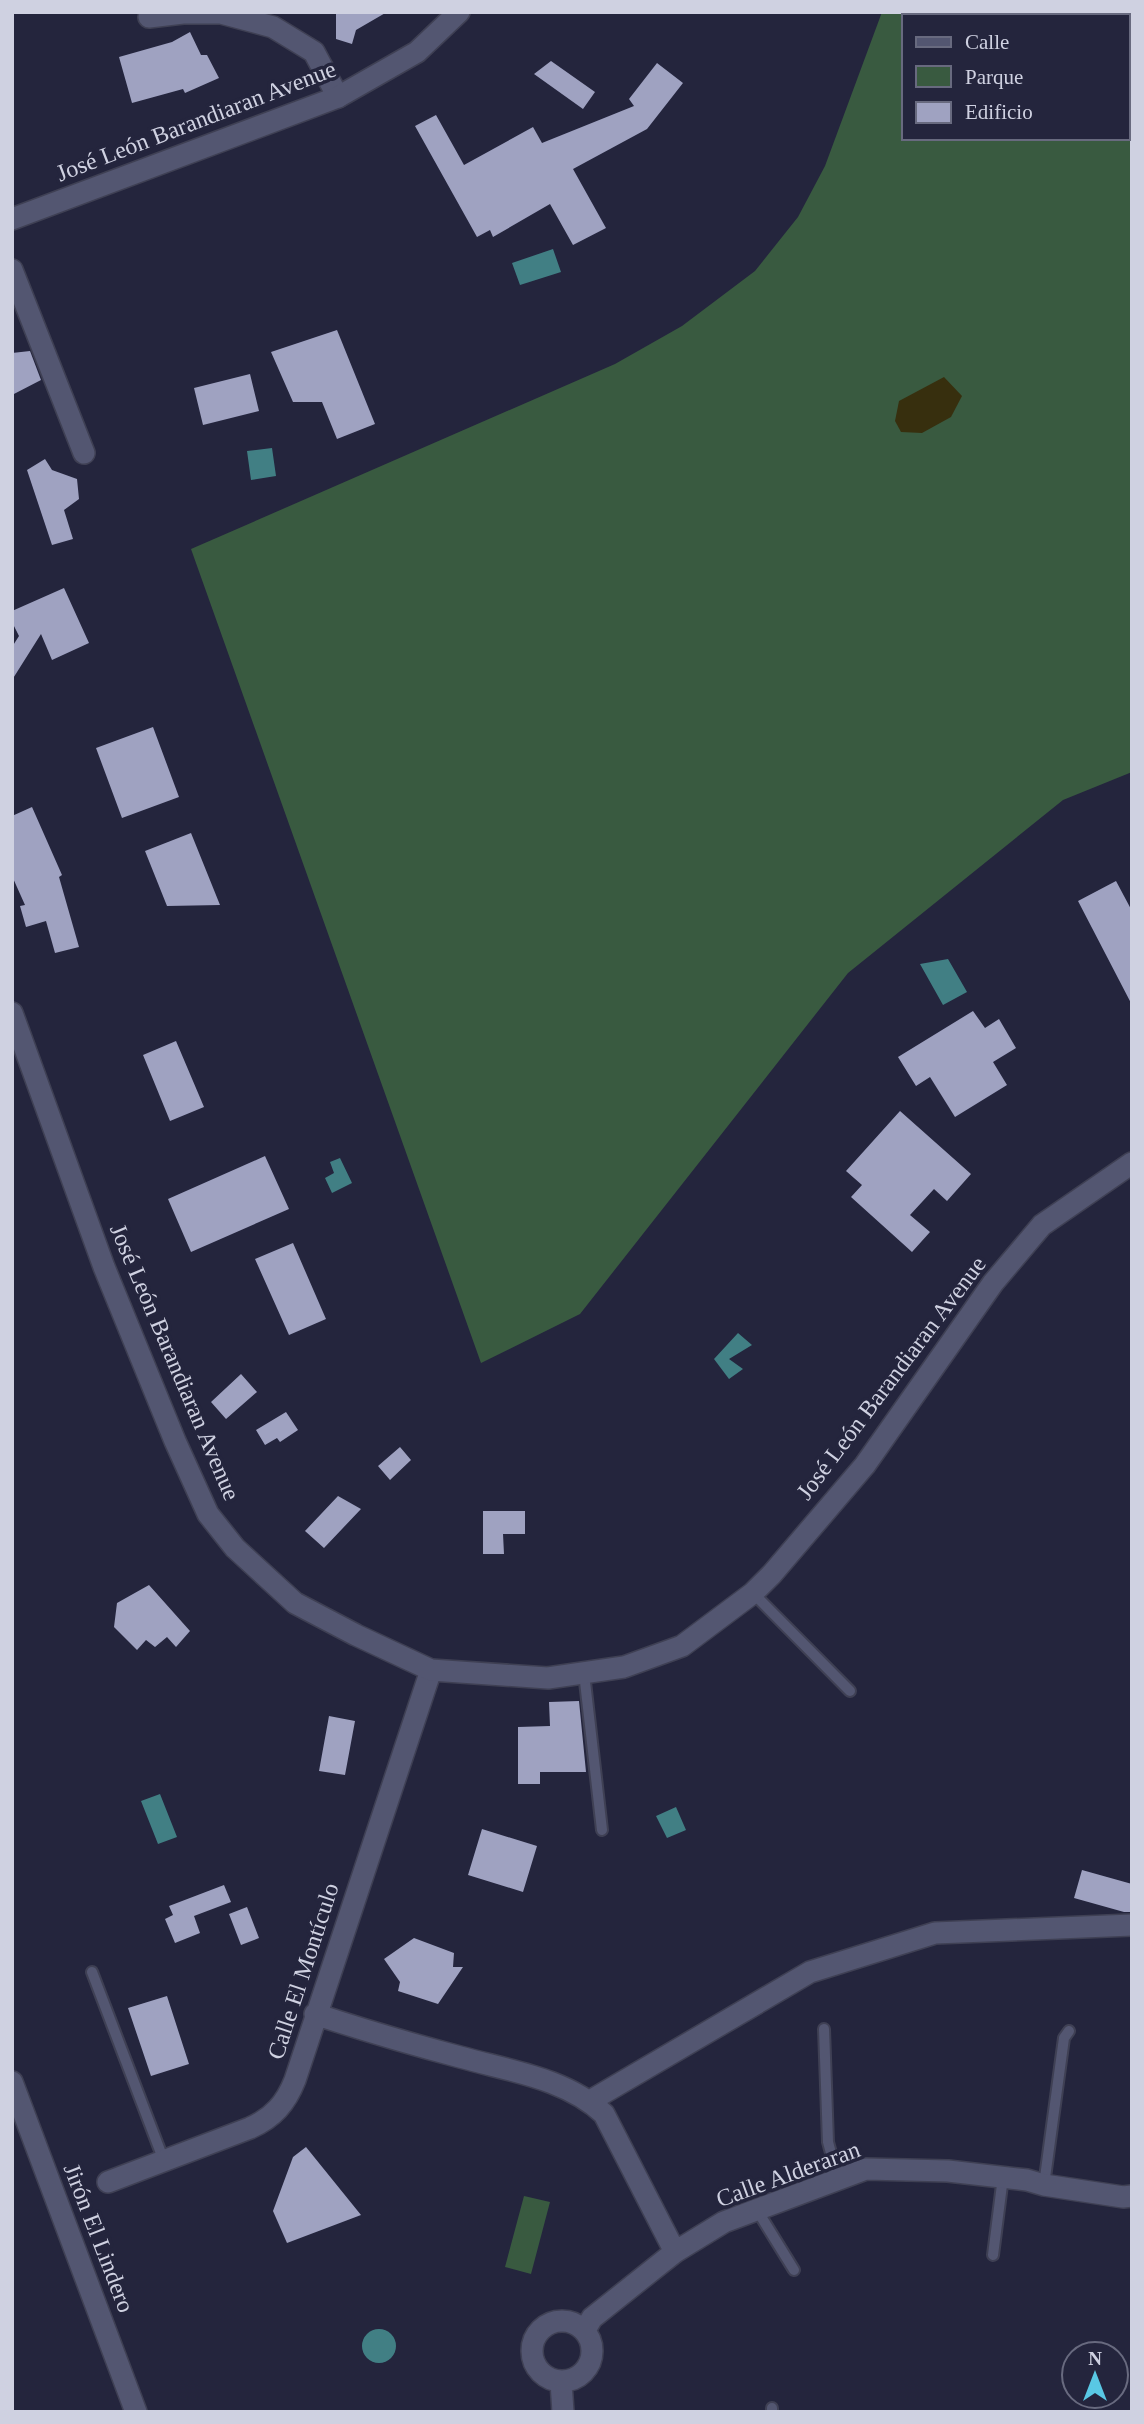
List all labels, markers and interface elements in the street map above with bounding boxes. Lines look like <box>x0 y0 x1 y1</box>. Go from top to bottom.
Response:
legend <box>902 14 1130 140</box>
text: Calle <box>965 30 1009 54</box>
street label: José León Barandiaran Avenue <box>52 56 340 186</box>
text: Parque <box>965 65 1023 89</box>
text: Edificio <box>965 100 1033 124</box>
street label: José León Barandiaran Avenue <box>105 1220 245 1504</box>
street label: José León Barandiaran Avenue <box>791 1251 991 1505</box>
street label: Calle El Montículo <box>262 1879 344 2063</box>
street label: Calle Alderaran <box>712 2136 864 2212</box>
street label: Jirón El Lindero <box>59 2160 139 2316</box>
north arrow <box>1060 2340 1130 2410</box>
text: N <box>1088 2348 1102 2369</box>

